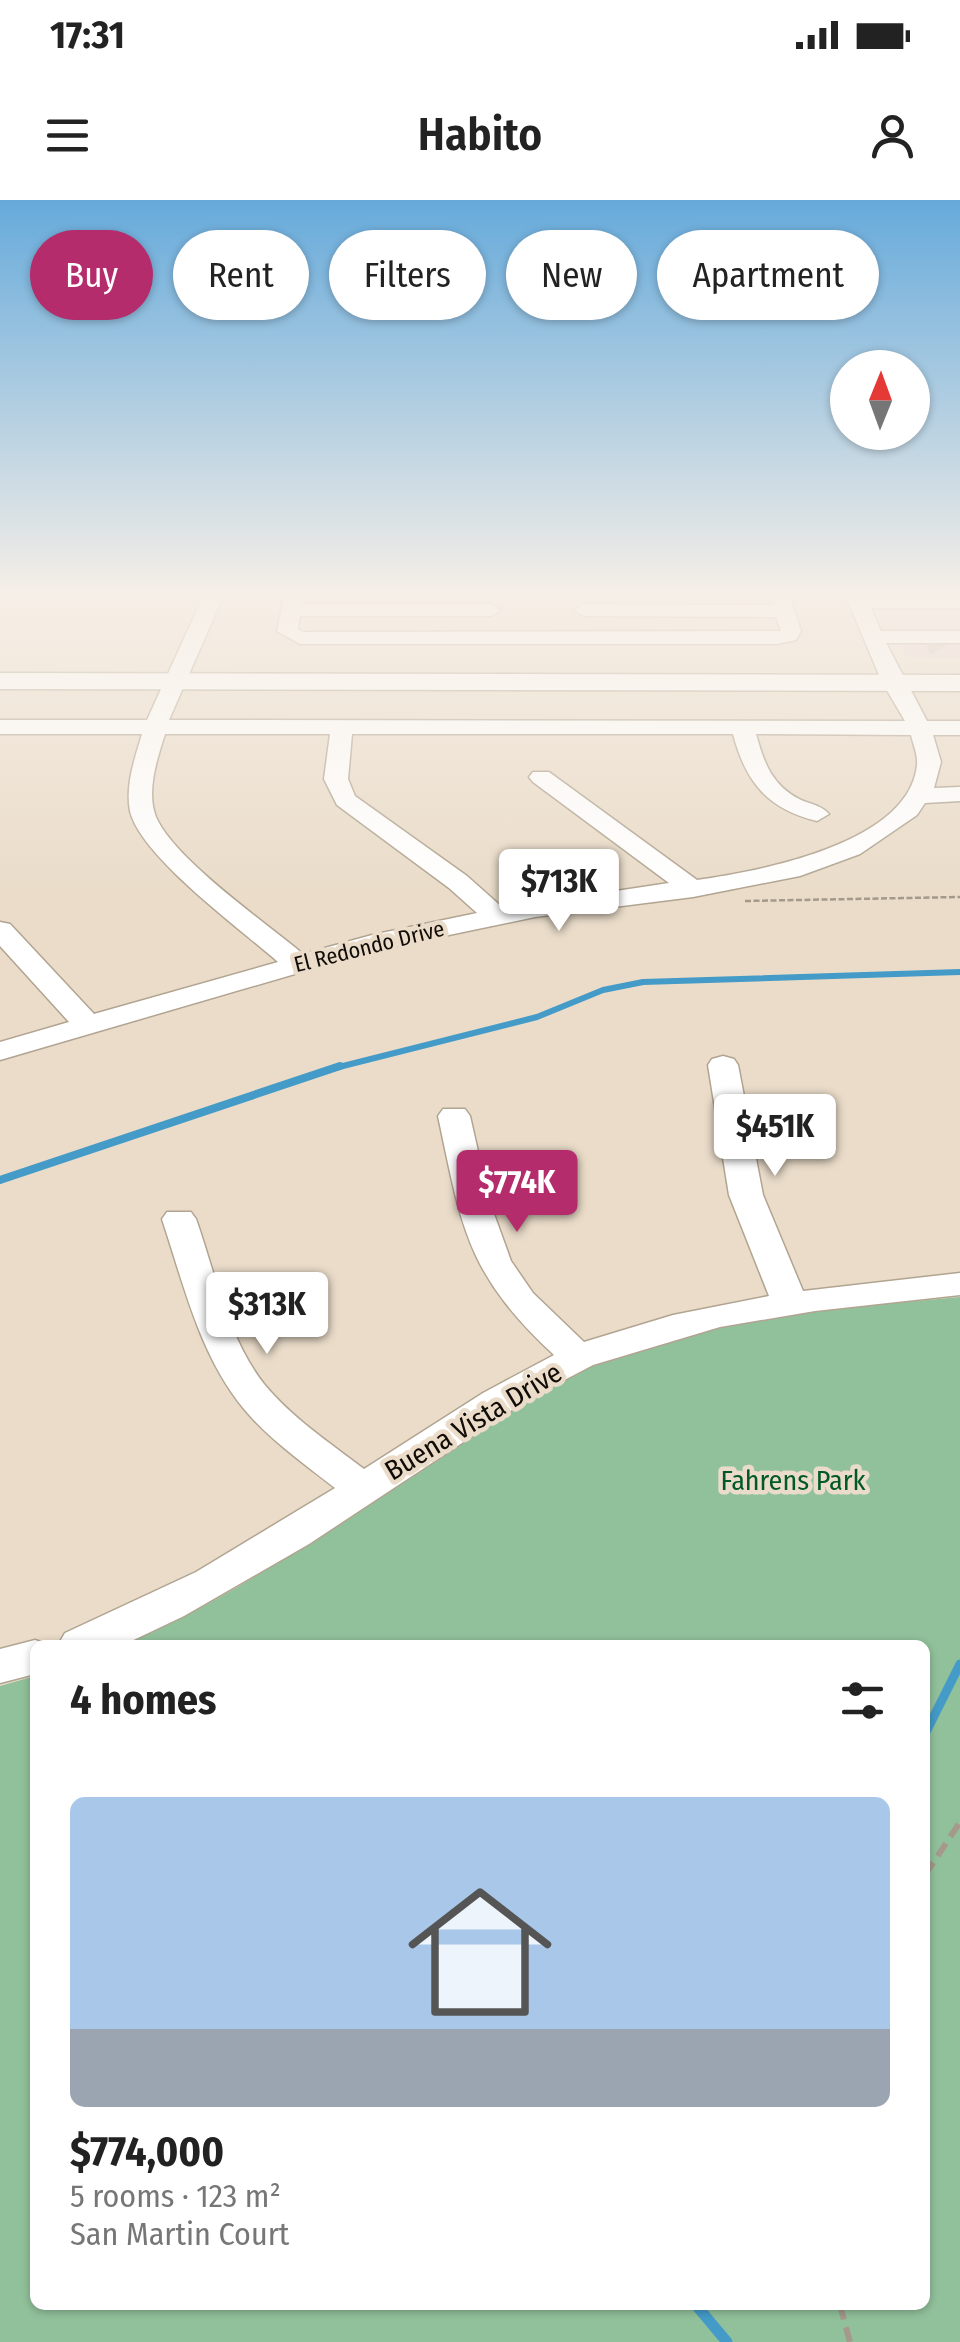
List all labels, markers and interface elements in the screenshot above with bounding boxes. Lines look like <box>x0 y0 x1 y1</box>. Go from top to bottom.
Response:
text: 17:31 <box>50 12 125 58</box>
icon: menu <box>40 108 95 163</box>
text: Habito <box>418 108 542 162</box>
icon: person <box>865 108 920 163</box>
chip: Buy <box>30 230 153 320</box>
chip: Rent <box>173 230 309 320</box>
chip: Filters <box>329 230 486 320</box>
chip: New <box>506 230 637 320</box>
chip: Apartment <box>657 230 879 320</box>
north arrow <box>830 350 930 450</box>
map controls <box>830 350 930 450</box>
pin: $713K <box>489 849 629 934</box>
text: $713K <box>521 862 597 900</box>
street label: El Redondo Drive <box>291 915 447 978</box>
pin: $451K <box>705 1094 845 1179</box>
text: $451K <box>736 1107 814 1145</box>
pin: $774K <box>447 1150 587 1235</box>
text: $774K <box>479 1163 555 1201</box>
pin: $313K <box>197 1272 337 1357</box>
text: $313K <box>228 1285 306 1323</box>
street label: Buena Vista Drive <box>379 1356 568 1487</box>
park label: Fahrens Park <box>721 1464 866 1497</box>
icon: filters <box>835 1673 890 1728</box>
text: 4 homes <box>70 1675 217 1725</box>
icon: home <box>390 1862 570 2042</box>
text: $774,000 <box>70 2127 224 2177</box>
text: 5 rooms · 123 m² <box>70 2177 281 2215</box>
text: San Martin Court <box>70 2215 289 2253</box>

